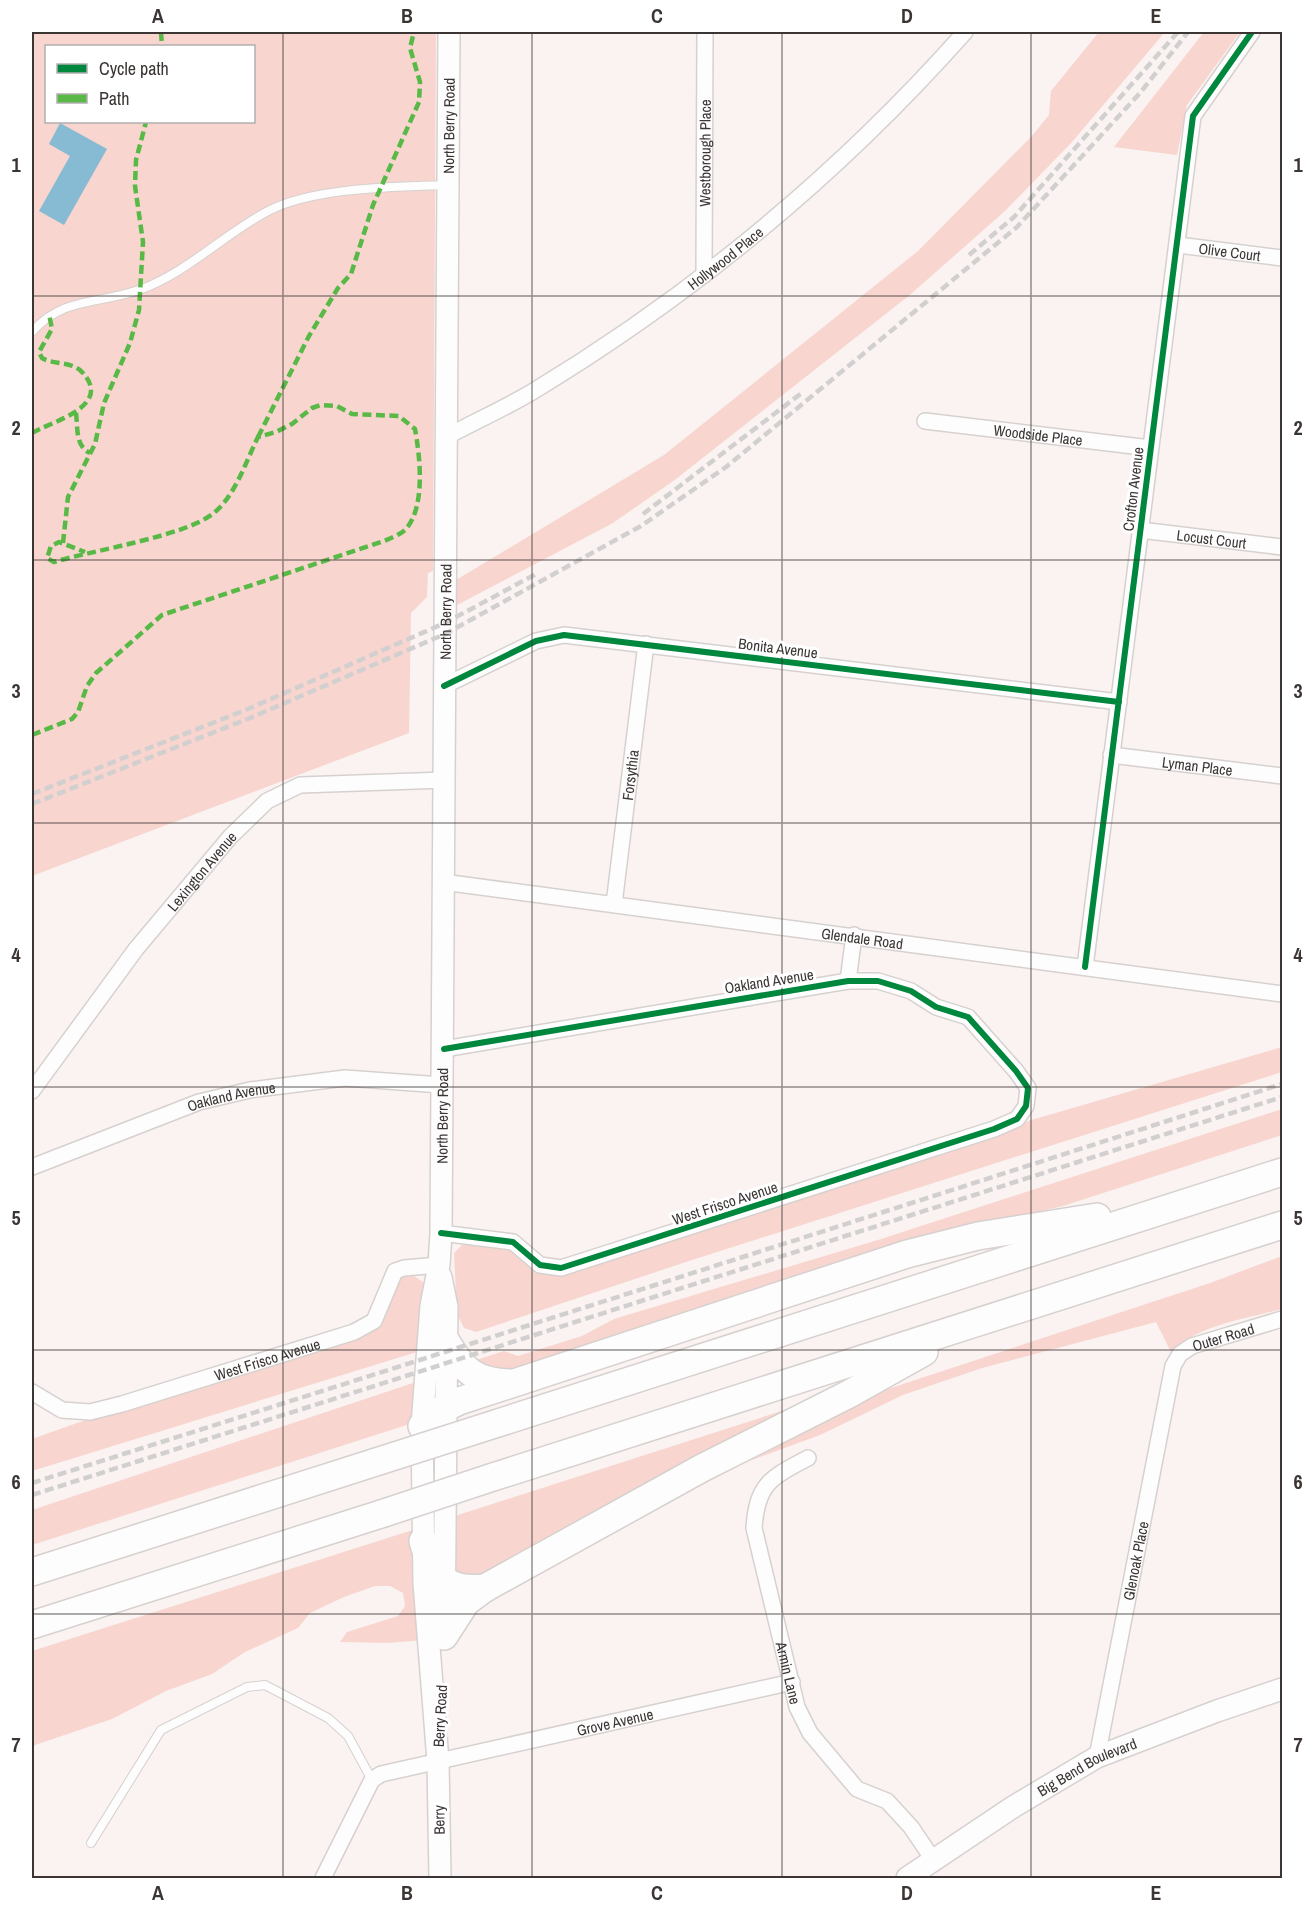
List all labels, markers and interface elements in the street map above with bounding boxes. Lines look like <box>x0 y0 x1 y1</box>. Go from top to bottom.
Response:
text: A <box>152 2 164 29</box>
text: B <box>401 2 413 29</box>
text: C <box>651 2 663 29</box>
text: D <box>901 2 913 29</box>
text: E <box>1151 2 1162 29</box>
legend <box>45 45 255 123</box>
text: Cycle path <box>99 56 169 81</box>
street label: North Berry Road <box>438 78 459 174</box>
text: Path <box>99 86 129 111</box>
street label: Westborough Place <box>694 99 715 207</box>
text: 1 <box>11 151 21 178</box>
text: 1 <box>1293 151 1303 178</box>
street label: Hollywood Place <box>683 221 767 294</box>
street label: Olive Court <box>1197 237 1262 266</box>
text: 2 <box>11 414 21 441</box>
text: 2 <box>1293 414 1303 441</box>
street label: Woodside Place <box>993 419 1084 450</box>
street label: Crofton Avenue <box>1117 446 1149 532</box>
street label: Locust Court <box>1176 524 1248 553</box>
street label: North Berry Road <box>434 564 456 660</box>
street label: Bonita Avenue <box>737 633 819 663</box>
text: 3 <box>11 677 21 704</box>
text: 3 <box>1293 677 1303 704</box>
street label: Forsythia <box>616 748 643 801</box>
street label: Lyman Place <box>1161 751 1234 780</box>
street label: Lexington Avenue <box>162 826 241 915</box>
street label: Glendale Road <box>820 922 904 954</box>
text: 4 <box>11 941 21 968</box>
text: 4 <box>1293 941 1303 968</box>
street label: Oakland Avenue <box>723 964 815 998</box>
street label: North Berry Road <box>431 1068 453 1164</box>
street label: Oakland Avenue <box>184 1076 277 1116</box>
street label: West Frisco Avenue <box>670 1176 781 1230</box>
text: 5 <box>11 1204 21 1231</box>
text: 5 <box>1293 1204 1303 1231</box>
street label: Outer Road <box>1190 1317 1256 1356</box>
street label: West Frisco Avenue <box>212 1333 323 1385</box>
text: 6 <box>11 1468 21 1495</box>
text: 6 <box>1293 1468 1303 1495</box>
street label: Glenoak Place <box>1117 1519 1153 1602</box>
street label: Armin Lane <box>771 1639 806 1706</box>
street label: Berry Road <box>428 1684 452 1748</box>
street label: Grove Avenue <box>575 1703 655 1740</box>
text: 7 <box>11 1731 21 1758</box>
text: 7 <box>1293 1731 1303 1758</box>
street label: Big Bend Boulevard <box>1033 1732 1139 1801</box>
street label: Berry <box>428 1804 450 1835</box>
text: A <box>152 1879 164 1906</box>
text: B <box>401 1879 413 1906</box>
text: C <box>651 1879 663 1906</box>
text: D <box>901 1879 913 1906</box>
text: E <box>1151 1879 1162 1906</box>

